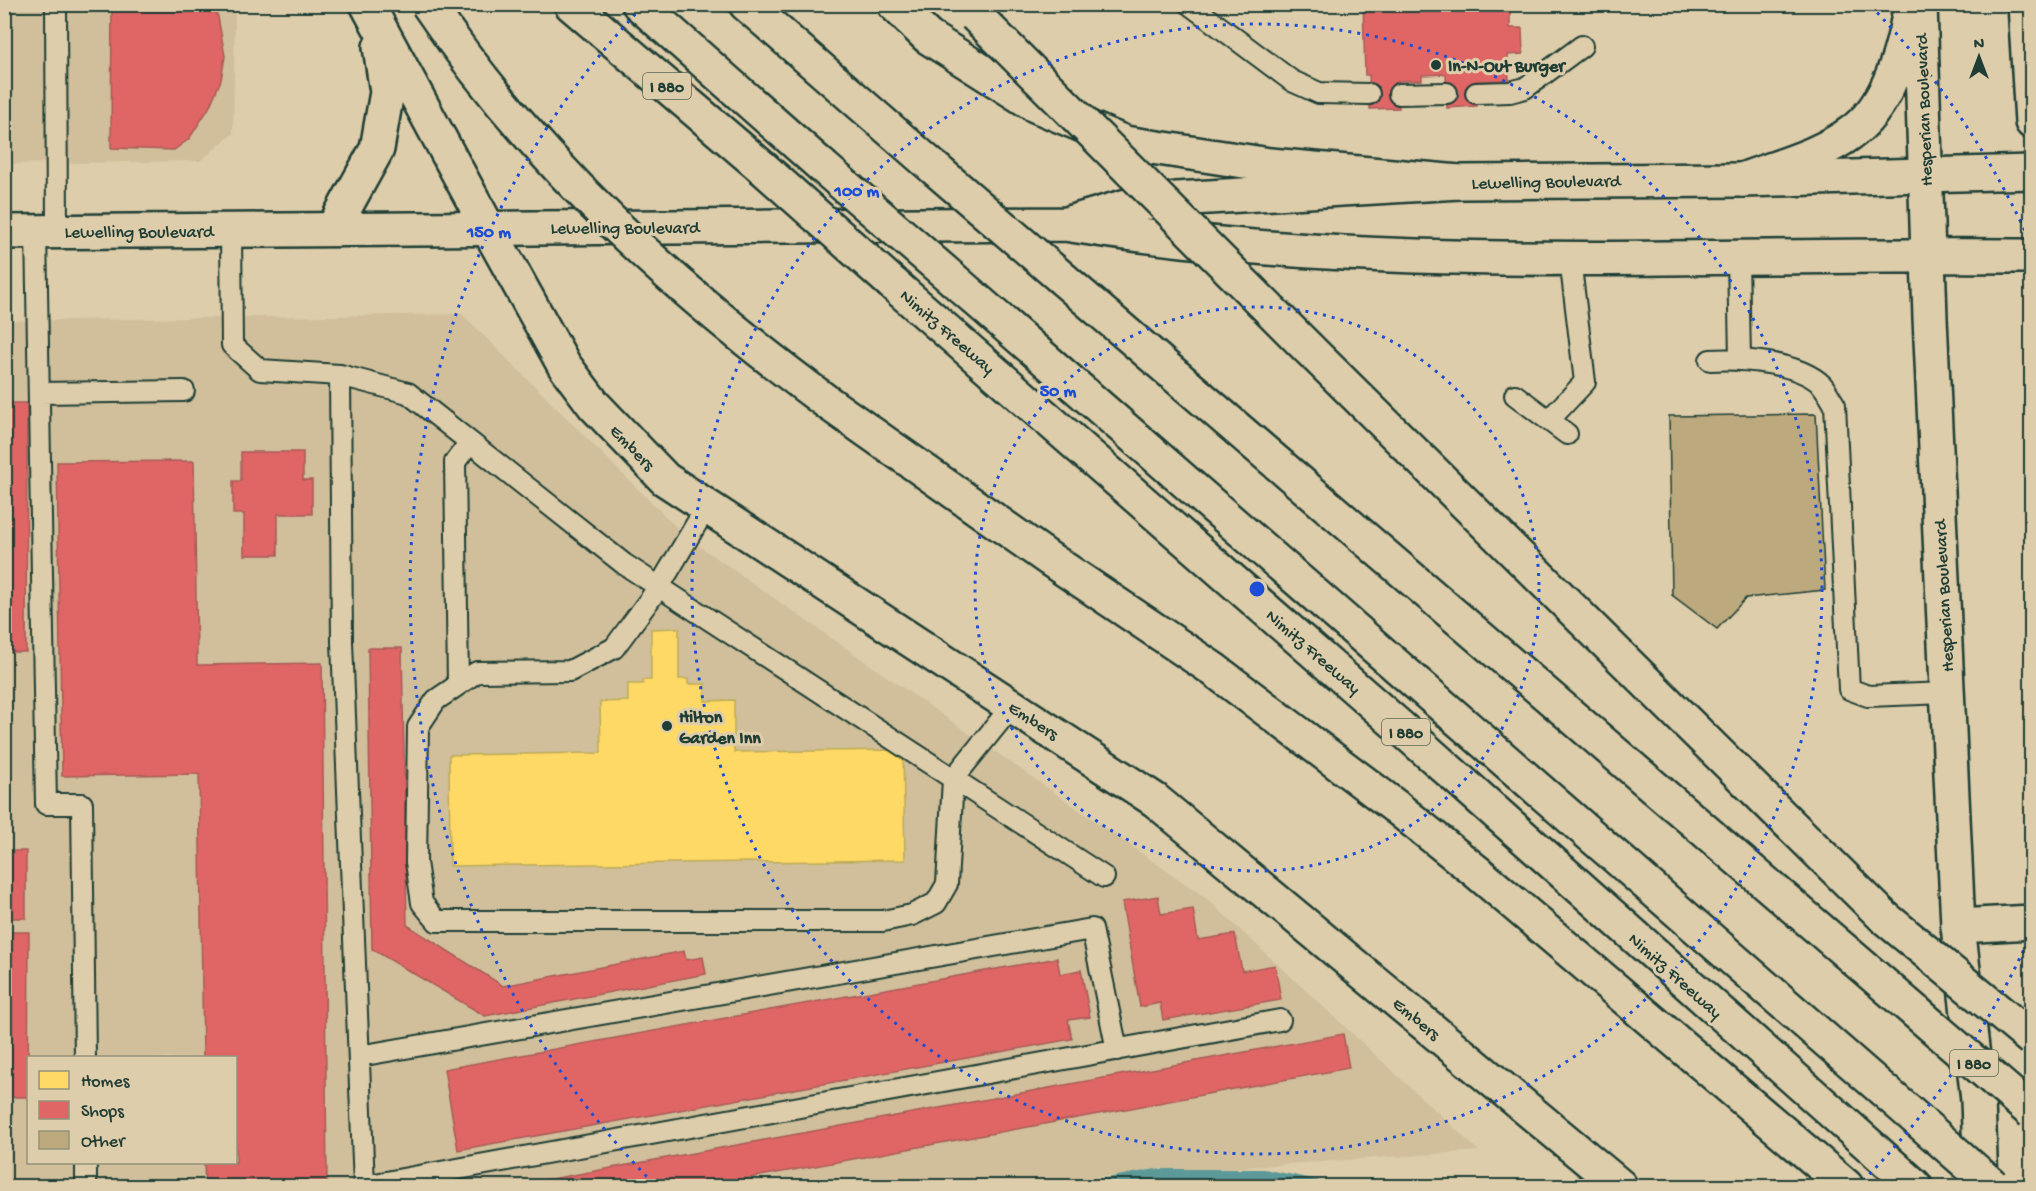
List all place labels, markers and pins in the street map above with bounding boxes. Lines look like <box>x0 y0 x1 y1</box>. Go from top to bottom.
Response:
place label: In-N-Out Burger <box>1448 57 1567 78</box>
marker: In-N-Out Burger <box>1429 58 1443 72</box>
centre of rings <box>1247 579 1267 599</box>
place label: Hilton Garden Inn <box>679 708 761 750</box>
marker: Hilton Garden Inn <box>660 719 674 733</box>

